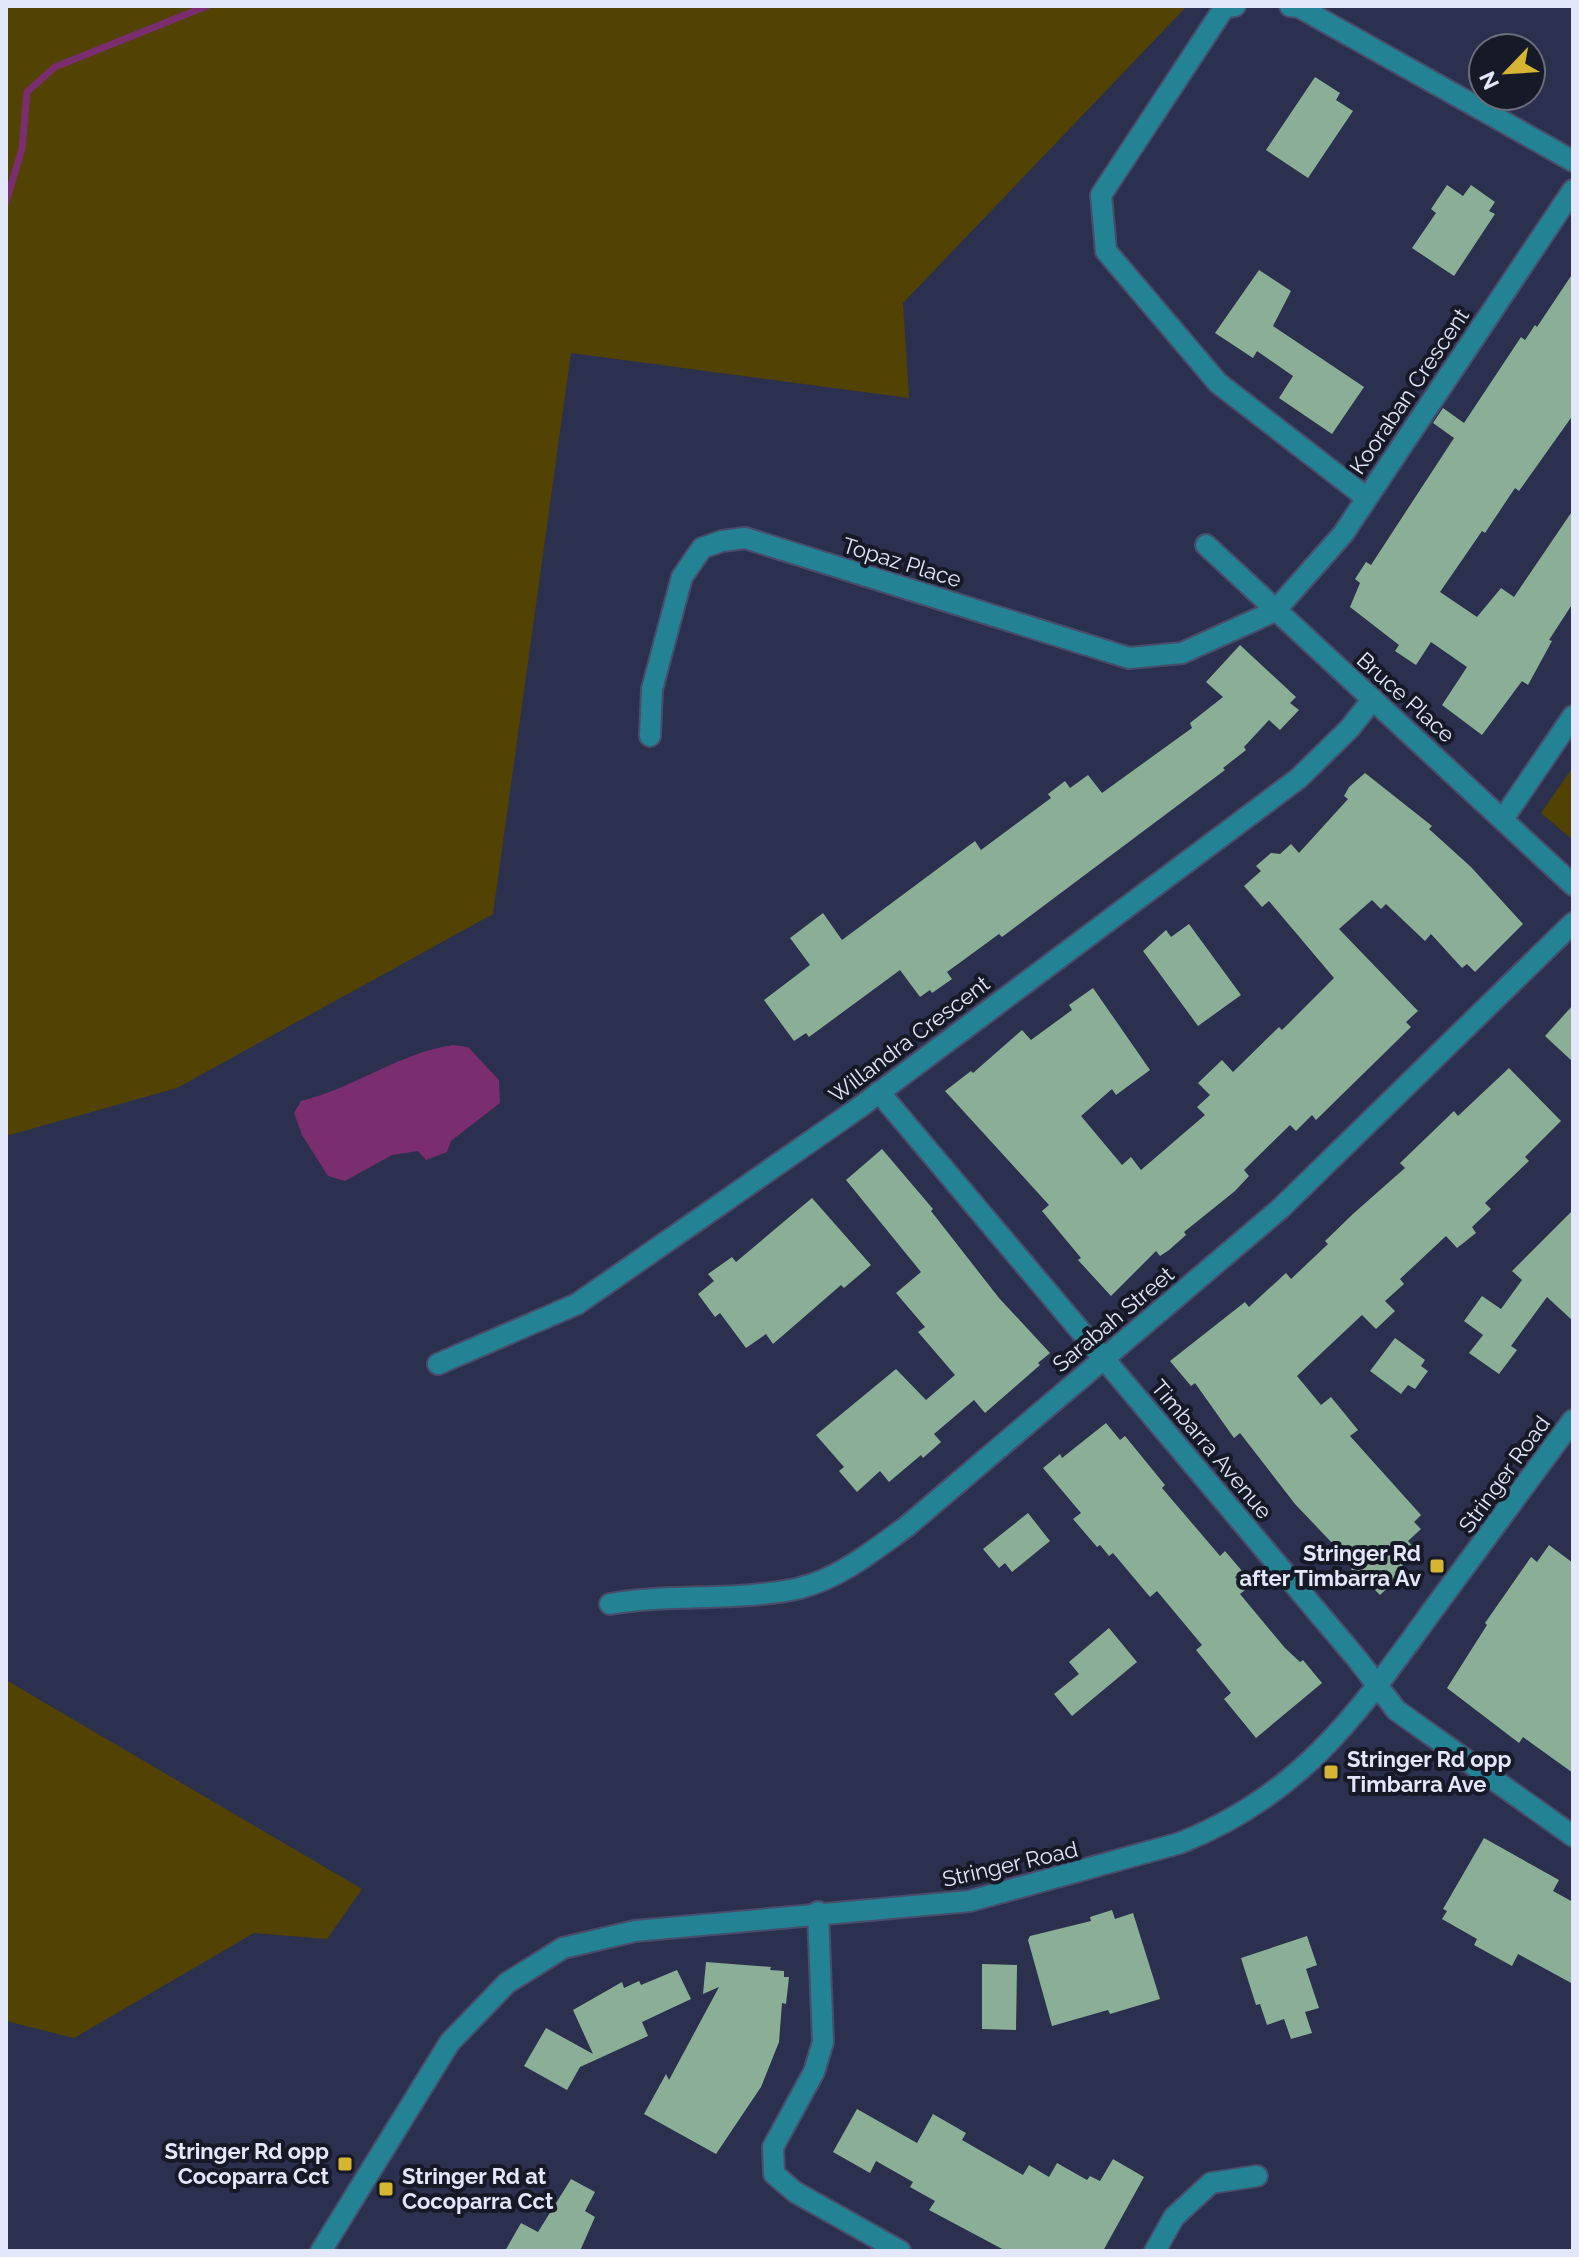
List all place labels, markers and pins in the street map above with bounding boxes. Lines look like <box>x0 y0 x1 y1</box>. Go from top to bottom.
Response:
place label: Stringer Rd after Timbarra Av <box>1239 1540 1421 1591</box>
marker: Stringer Rd after Timbarra Av <box>1428 1557 1446 1575</box>
place label: Stringer Rd opp Timbarra Ave <box>1347 1746 1512 1797</box>
marker: Stringer Rd opp Timbarra Ave <box>1322 1763 1340 1781</box>
place label: Stringer Rd opp Cocoparra Cct <box>165 2138 330 2189</box>
marker: Stringer Rd opp Cocoparra Cct <box>336 2155 354 2173</box>
place label: Stringer Rd at Cocoparra Cct <box>402 2163 554 2214</box>
marker: Stringer Rd at Cocoparra Cct <box>377 2180 395 2198</box>

